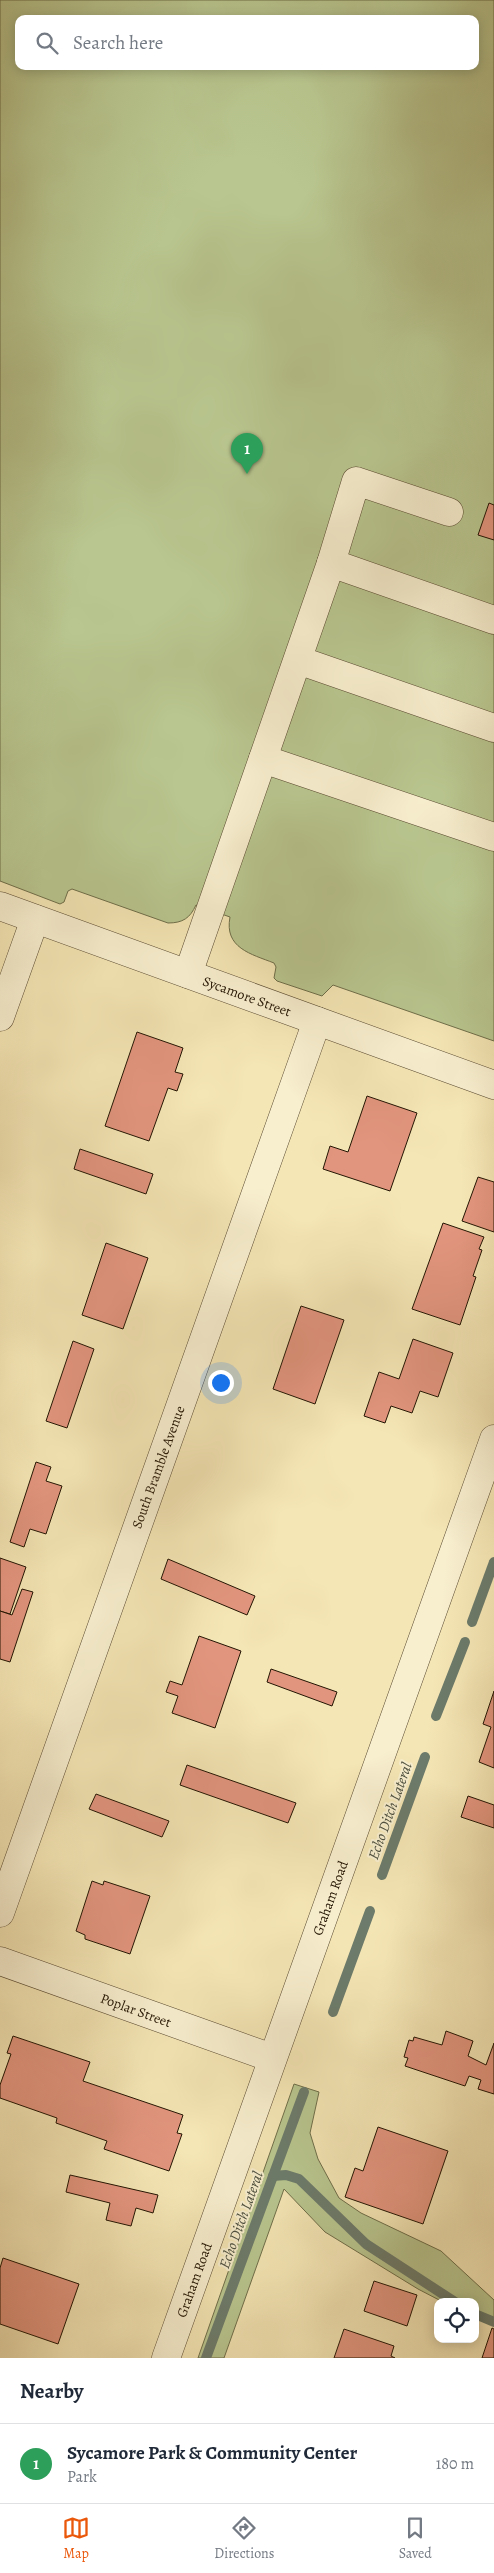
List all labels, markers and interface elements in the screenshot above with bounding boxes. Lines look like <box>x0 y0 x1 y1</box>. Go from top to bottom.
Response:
search box <box>15 15 479 70</box>
icon: search <box>33 29 61 57</box>
text: Search here <box>73 30 163 56</box>
pin: 1 <box>231 433 263 474</box>
street label: Sycamore Street <box>200 972 294 1021</box>
your location <box>208 1370 234 1396</box>
street label: South Bramble Avenue <box>127 1403 190 1531</box>
water label: Echo Ditch Lateral <box>363 1759 417 1862</box>
street label: Graham Road <box>308 1858 353 1938</box>
street label: Poplar Street <box>98 1989 174 2032</box>
water label: Echo Ditch Lateral <box>214 2168 268 2271</box>
street label: Graham Road <box>172 2240 217 2320</box>
map controls <box>434 2298 479 2343</box>
button: locate <box>434 2298 479 2343</box>
text: Nearby <box>20 2377 83 2405</box>
text: Sycamore Park & Community Center <box>67 2440 357 2466</box>
text: 1 <box>33 2453 39 2475</box>
text: 180 m <box>436 2453 474 2475</box>
text: Park <box>67 2466 97 2488</box>
tab: Map <box>62 2514 90 2563</box>
tab: Directions <box>214 2514 274 2563</box>
tab: Saved <box>399 2514 432 2563</box>

